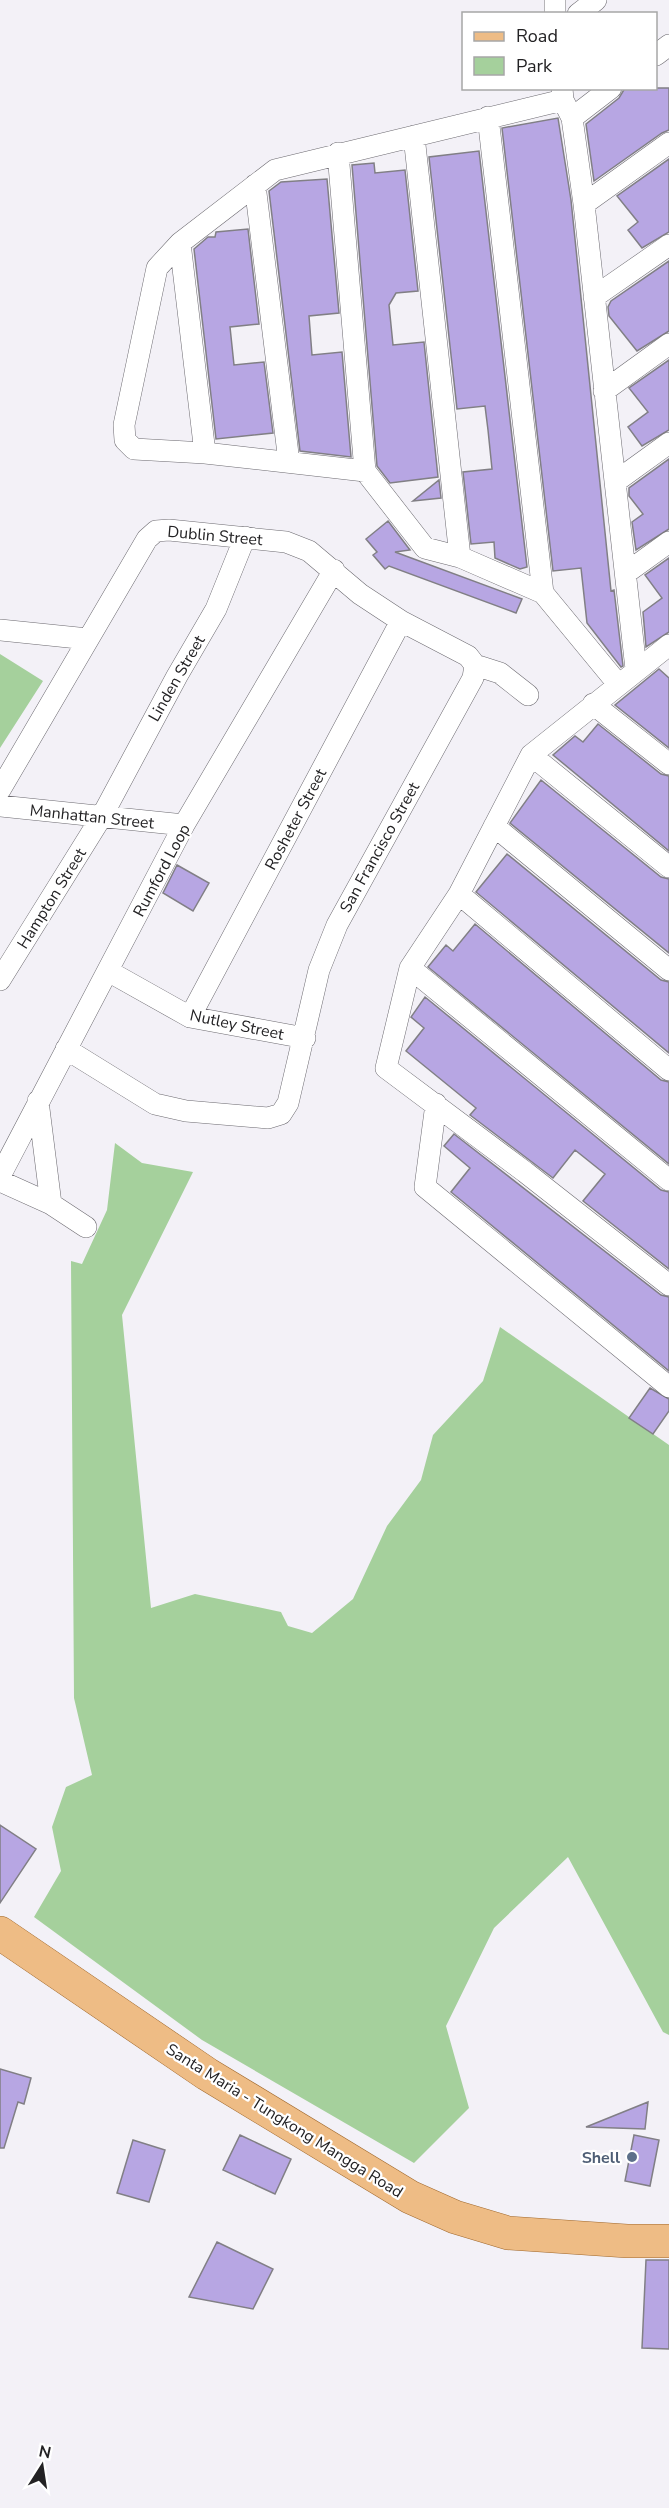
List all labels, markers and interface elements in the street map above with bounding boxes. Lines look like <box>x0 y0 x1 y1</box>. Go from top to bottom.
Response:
legend <box>462 12 657 90</box>
text: Road <box>516 24 558 48</box>
text: Park <box>516 54 553 78</box>
street label: Dublin Street <box>166 521 264 551</box>
street label: Linden Street <box>143 631 211 726</box>
street label: Rosheter Street <box>260 764 332 874</box>
street label: San Francisco Street <box>335 778 425 917</box>
street label: Manhattan Street <box>29 800 156 835</box>
street label: Rumford Loop <box>128 820 196 921</box>
street label: Hampton Street <box>12 844 92 953</box>
street label: Nutley Street <box>188 1004 286 1046</box>
street label: Santa Maria - Tungkong Mangga Road <box>162 2038 407 2203</box>
place label: Shell <box>582 2147 620 2169</box>
marker: Shell <box>625 2150 639 2164</box>
north arrow <box>12 2436 72 2496</box>
text: N <box>37 2440 53 2464</box>

